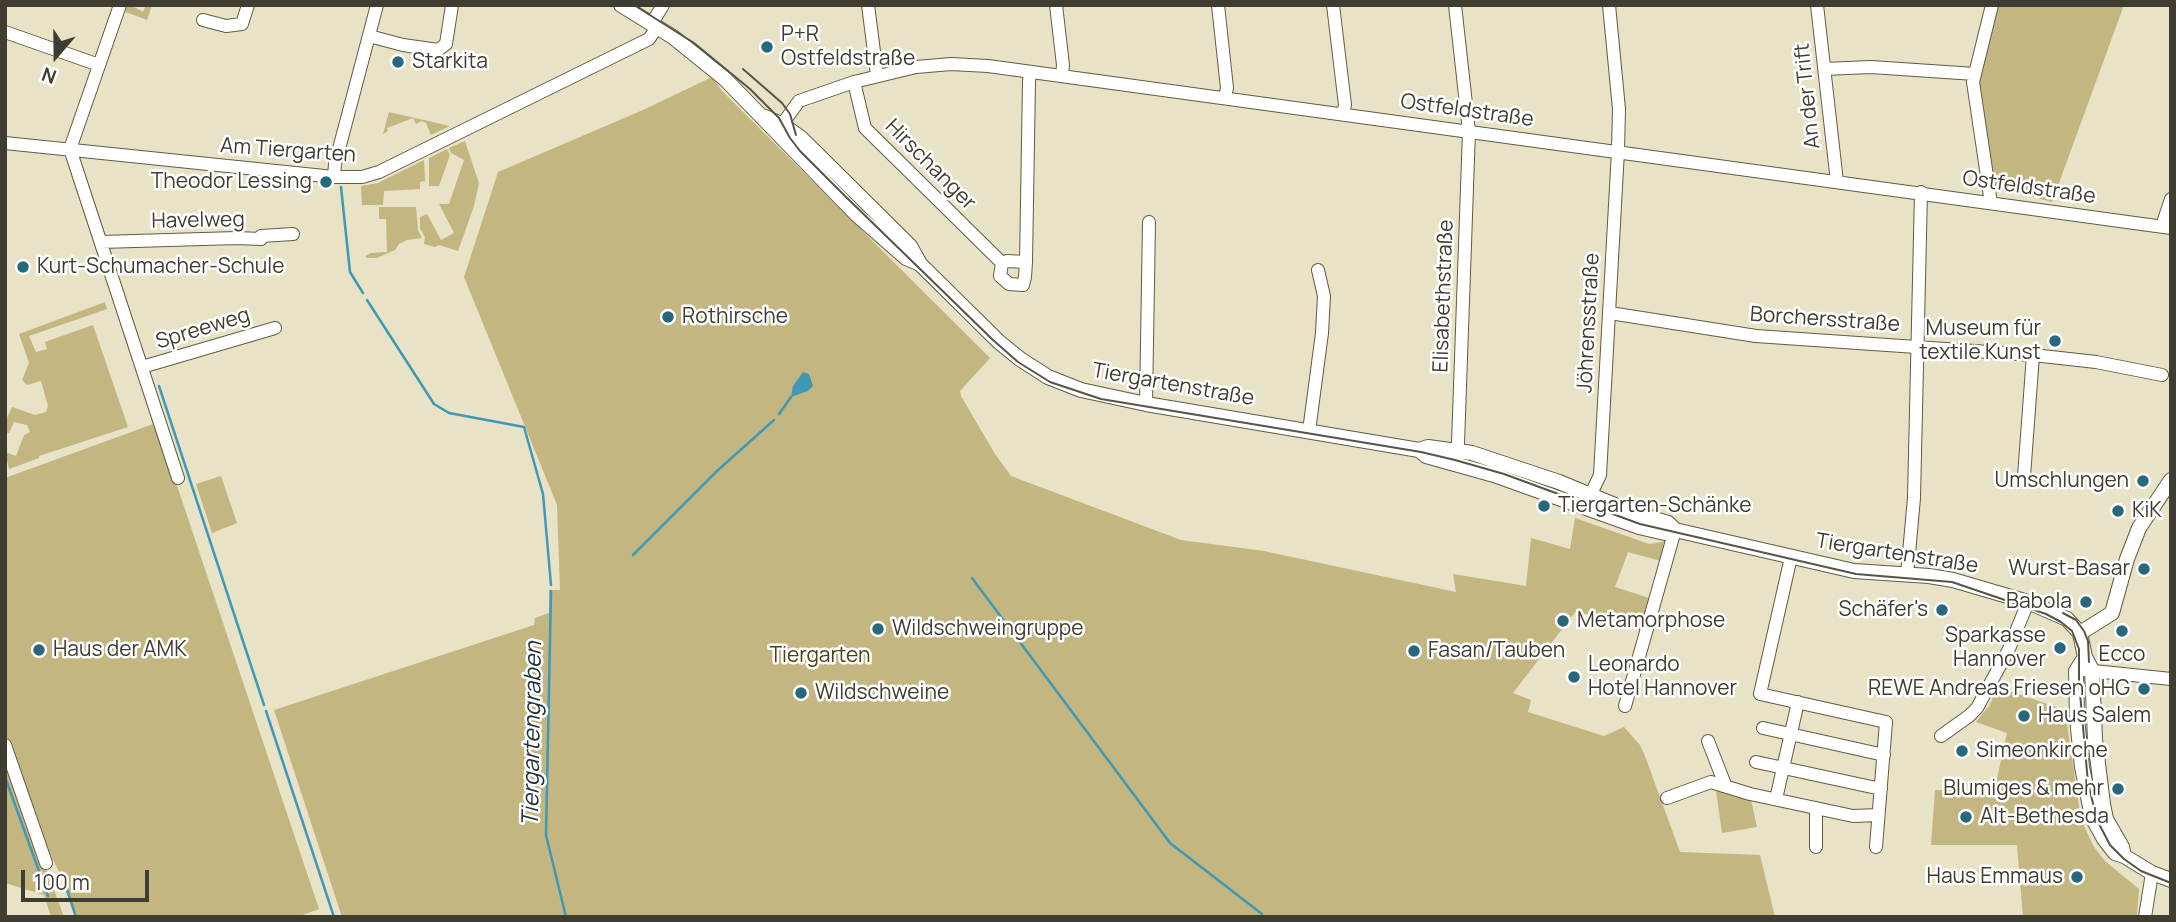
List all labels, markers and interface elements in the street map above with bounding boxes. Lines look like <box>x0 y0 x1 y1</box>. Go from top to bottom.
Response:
north arrow <box>21 21 91 91</box>
place label: P+R Ostfeldstraße <box>781 22 915 72</box>
marker: P+R Ostfeldstraße <box>759 39 775 55</box>
street label: An der Trift <box>1790 42 1826 150</box>
place label: Starkita <box>412 49 488 75</box>
marker: Starkita <box>390 54 406 70</box>
text: N <box>38 61 60 90</box>
street label: Ostfeldstraße <box>1399 89 1535 133</box>
street label: Hirschanger <box>879 114 981 216</box>
street label: Am Tiergarten <box>219 134 357 168</box>
street label: Ostfeldstraße <box>1961 166 2097 210</box>
place label: Theodor Lessing <box>151 169 312 195</box>
marker: Theodor Lessing <box>318 174 334 190</box>
street label: Havelweg <box>151 208 245 234</box>
street label: Elisabethstraße <box>1429 219 1459 373</box>
street label: Jöhrensstraße <box>1573 252 1605 394</box>
place label: Kurt-Schumacher-Schule <box>37 254 284 280</box>
marker: Kurt-Schumacher-Schule <box>15 259 31 275</box>
street label: Borchersstraße <box>1749 302 1901 338</box>
street label: Spreeweg <box>153 303 253 355</box>
place label: Rothirsche <box>682 304 788 330</box>
marker: Rothirsche <box>660 309 676 325</box>
place label: Museum für textile Kunst <box>1919 316 2041 366</box>
marker: Museum für textile Kunst <box>2047 333 2063 349</box>
street label: Tiergartenstraße <box>1090 358 1256 412</box>
place label: Umschlungen <box>1995 468 2129 494</box>
marker: Umschlungen <box>2135 473 2151 489</box>
place label: Tiergarten-Schänke <box>1558 493 1751 519</box>
marker: Tiergarten-Schänke <box>1536 498 1552 514</box>
place label: KiK <box>2132 498 2162 524</box>
marker: KiK <box>2110 503 2126 519</box>
street label: Tiergartenstraße <box>1814 529 1980 579</box>
place label: Wurst-Basar <box>2008 556 2130 582</box>
marker: Wurst-Basar <box>2136 561 2152 577</box>
place label: Babola <box>2006 589 2072 615</box>
marker: Babola <box>2078 594 2094 610</box>
place label: Schäfer's <box>1839 597 1928 623</box>
marker: Schäfer's <box>1934 602 1950 618</box>
place label: Metamorphose <box>1577 608 1725 634</box>
marker: Metamorphose <box>1555 613 1571 629</box>
place label: Wildschweingruppe <box>892 616 1084 642</box>
marker: Wildschweingruppe <box>870 621 886 637</box>
place label: Sparkasse Hannover <box>1945 623 2046 673</box>
marker: Ecco <box>2114 623 2130 639</box>
place label: Haus der AMK <box>53 637 187 663</box>
place label: Fasan/Tauben <box>1428 638 1565 664</box>
marker: Sparkasse Hannover <box>2052 640 2068 656</box>
water label: Tiergartengraben <box>518 641 548 827</box>
marker: Haus der AMK <box>31 642 47 658</box>
place label: Ecco <box>2098 642 2146 668</box>
park label: Tiergarten <box>770 643 870 669</box>
marker: Fasan/Tauben <box>1406 643 1422 659</box>
place label: Leonardo Hotel Hannover <box>1588 652 1737 702</box>
marker: Leonardo Hotel Hannover <box>1566 669 1582 685</box>
place label: REWE Andreas Friesen oHG <box>1868 676 2130 702</box>
place label: Wildschweine <box>815 680 949 706</box>
marker: REWE Andreas Friesen oHG <box>2136 681 2152 697</box>
marker: Wildschweine <box>793 685 809 701</box>
place label: Haus Salem <box>2038 703 2151 729</box>
marker: Haus Salem <box>2016 708 2032 724</box>
place label: Simeonkirche <box>1976 738 2108 764</box>
marker: Simeonkirche <box>1954 743 1970 759</box>
place label: Blumiges & mehr <box>1943 776 2104 802</box>
marker: Blumiges & mehr <box>2110 781 2126 797</box>
place label: Alt-Bethesda <box>1980 804 2109 830</box>
marker: Alt-Bethesda <box>1958 809 1974 825</box>
scale bar <box>24 856 152 900</box>
place label: Haus Emmaus <box>1927 864 2063 890</box>
text: 100 m <box>34 868 90 896</box>
marker: Haus Emmaus <box>2069 869 2085 885</box>

